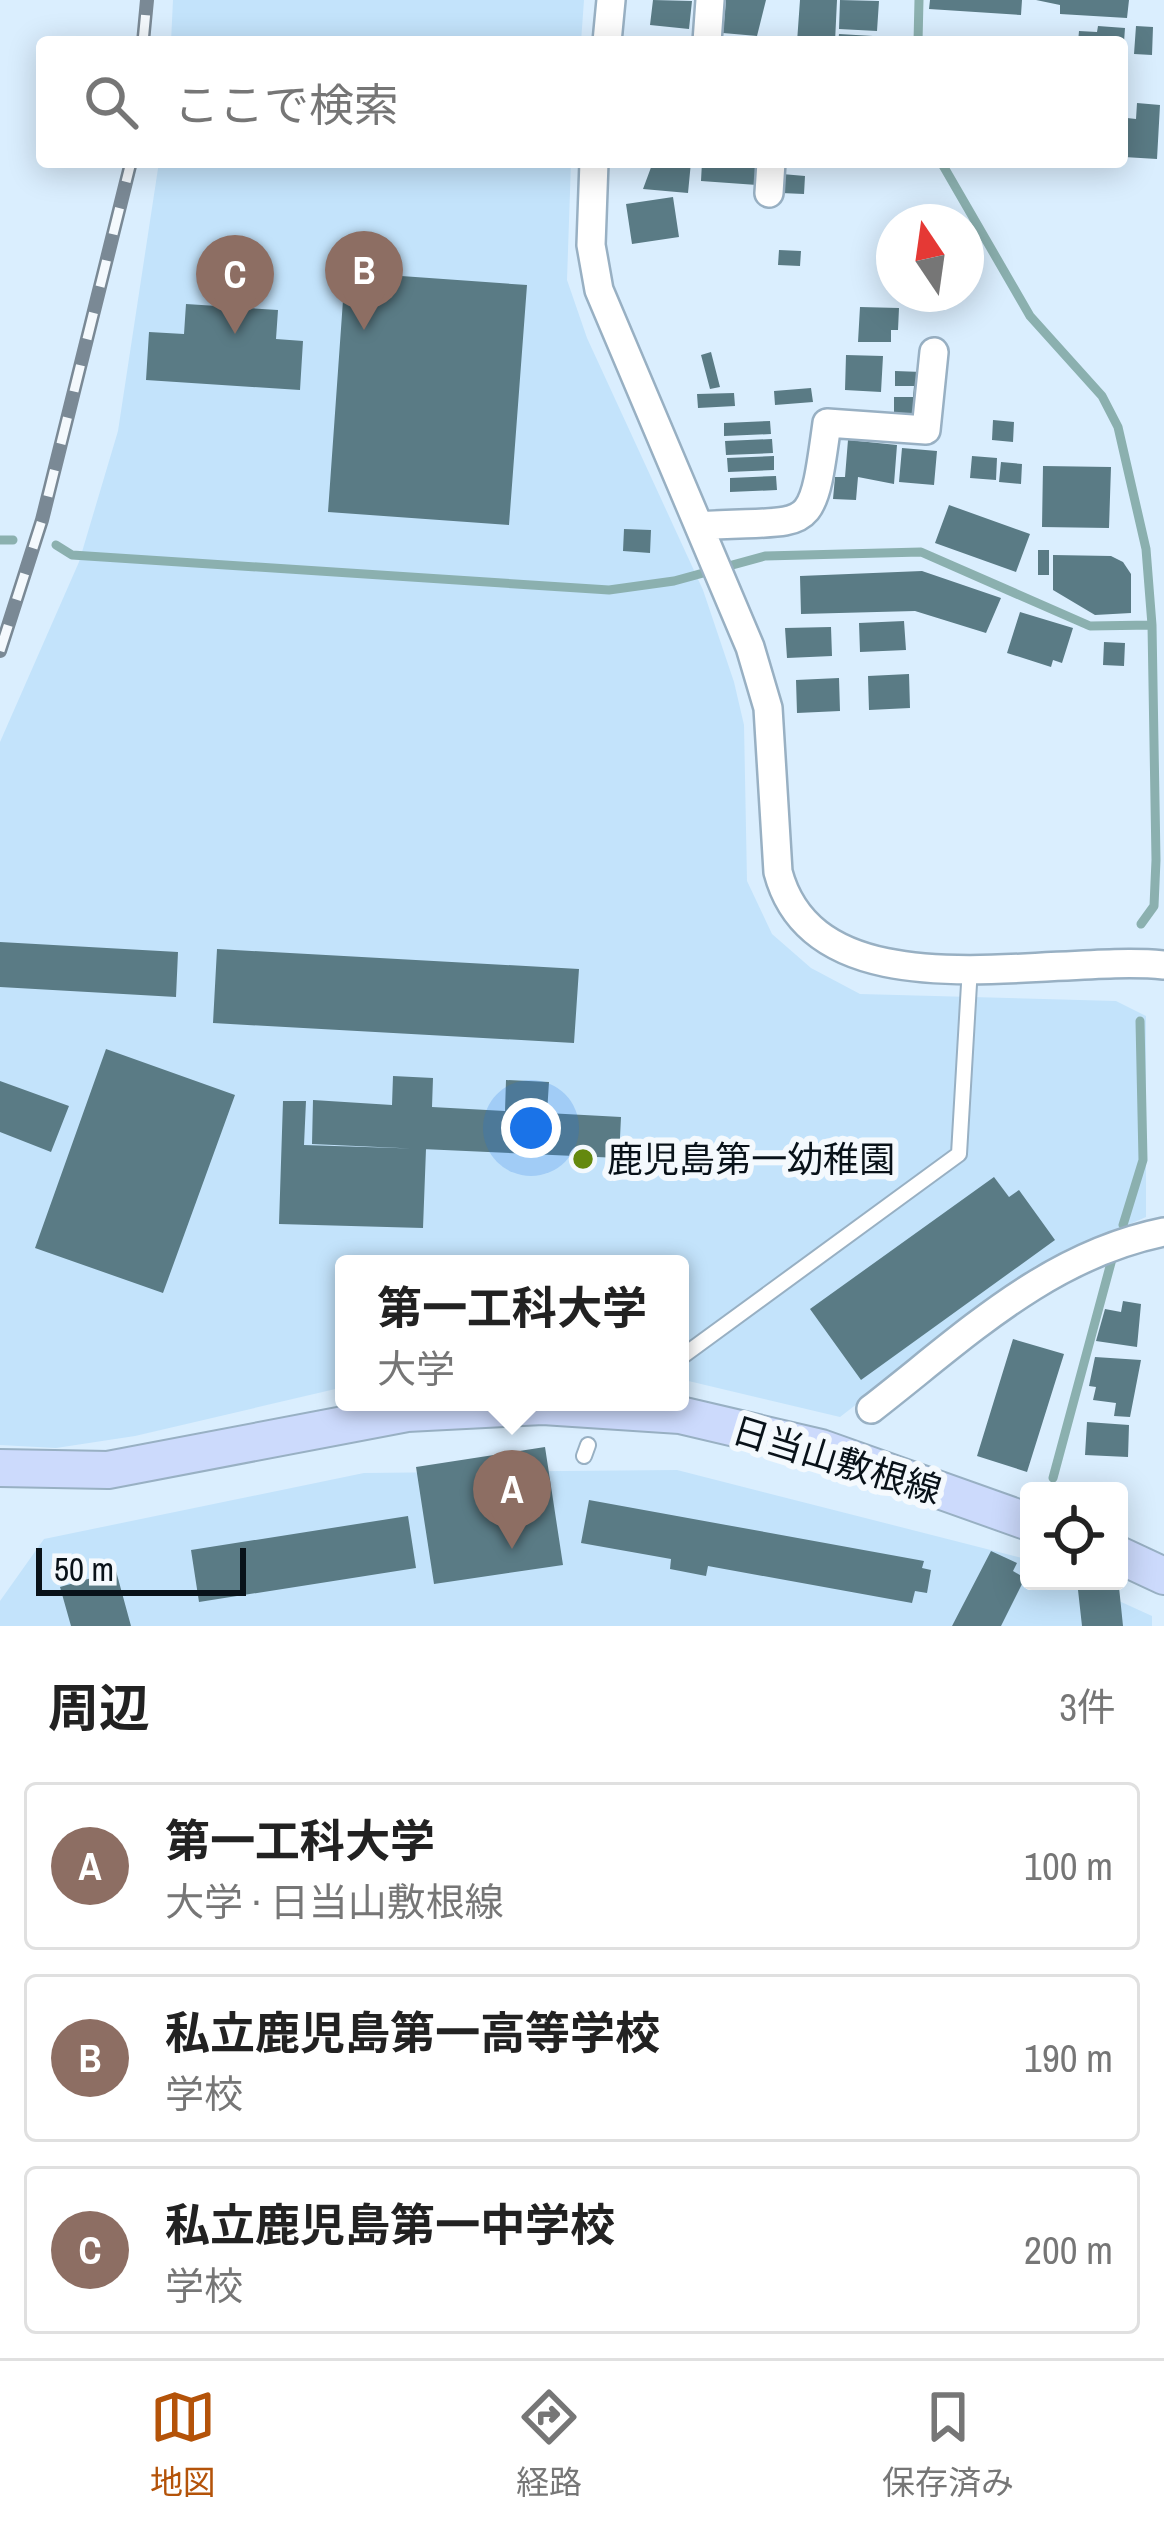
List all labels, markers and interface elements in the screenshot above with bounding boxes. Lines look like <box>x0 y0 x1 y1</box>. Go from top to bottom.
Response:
search box <box>36 36 1128 168</box>
icon: search <box>78 69 144 135</box>
text: ここで検索 <box>174 74 399 135</box>
north arrow <box>876 204 984 312</box>
pin: B <box>325 231 403 330</box>
pin: C <box>196 235 274 334</box>
your location <box>501 1098 561 1158</box>
place label: 鹿児島第一幼稚園 <box>607 1135 895 1183</box>
marker: 鹿児島第一幼稚園 <box>570 1146 596 1172</box>
popup <box>335 1255 689 1411</box>
text: 第一工科大学 <box>377 1277 647 1338</box>
text: 大学 <box>377 1343 455 1395</box>
street label: 日当山敷根線 <box>727 1405 947 1515</box>
pin: A <box>473 1450 551 1549</box>
map controls <box>1020 1482 1128 1590</box>
button: locate <box>1020 1482 1128 1590</box>
scale bar <box>36 1542 246 1595</box>
text: 50 m <box>54 1547 114 1591</box>
text: 周辺 <box>48 1673 150 1742</box>
text: 3件 <box>1059 1681 1116 1733</box>
text: 第一工科大学 <box>165 1810 435 1871</box>
text: A <box>78 1840 102 1892</box>
text: 100 m <box>1024 1840 1113 1892</box>
text: 大学 · 日当山敷根線 <box>165 1876 504 1928</box>
text: 私立鹿児島第一高等学校 <box>165 2002 660 2063</box>
text: B <box>78 2032 102 2084</box>
text: 190 m <box>1024 2032 1113 2084</box>
text: 学校 <box>165 2068 243 2120</box>
text: 私立鹿児島第一中学校 <box>165 2194 615 2255</box>
text: C <box>78 2224 102 2276</box>
text: 200 m <box>1024 2224 1113 2276</box>
text: 学校 <box>165 2260 243 2312</box>
tab: 地図 <box>150 2384 216 2504</box>
tab: 経路 <box>516 2384 582 2504</box>
tab: 保存済み <box>882 2384 1014 2504</box>

